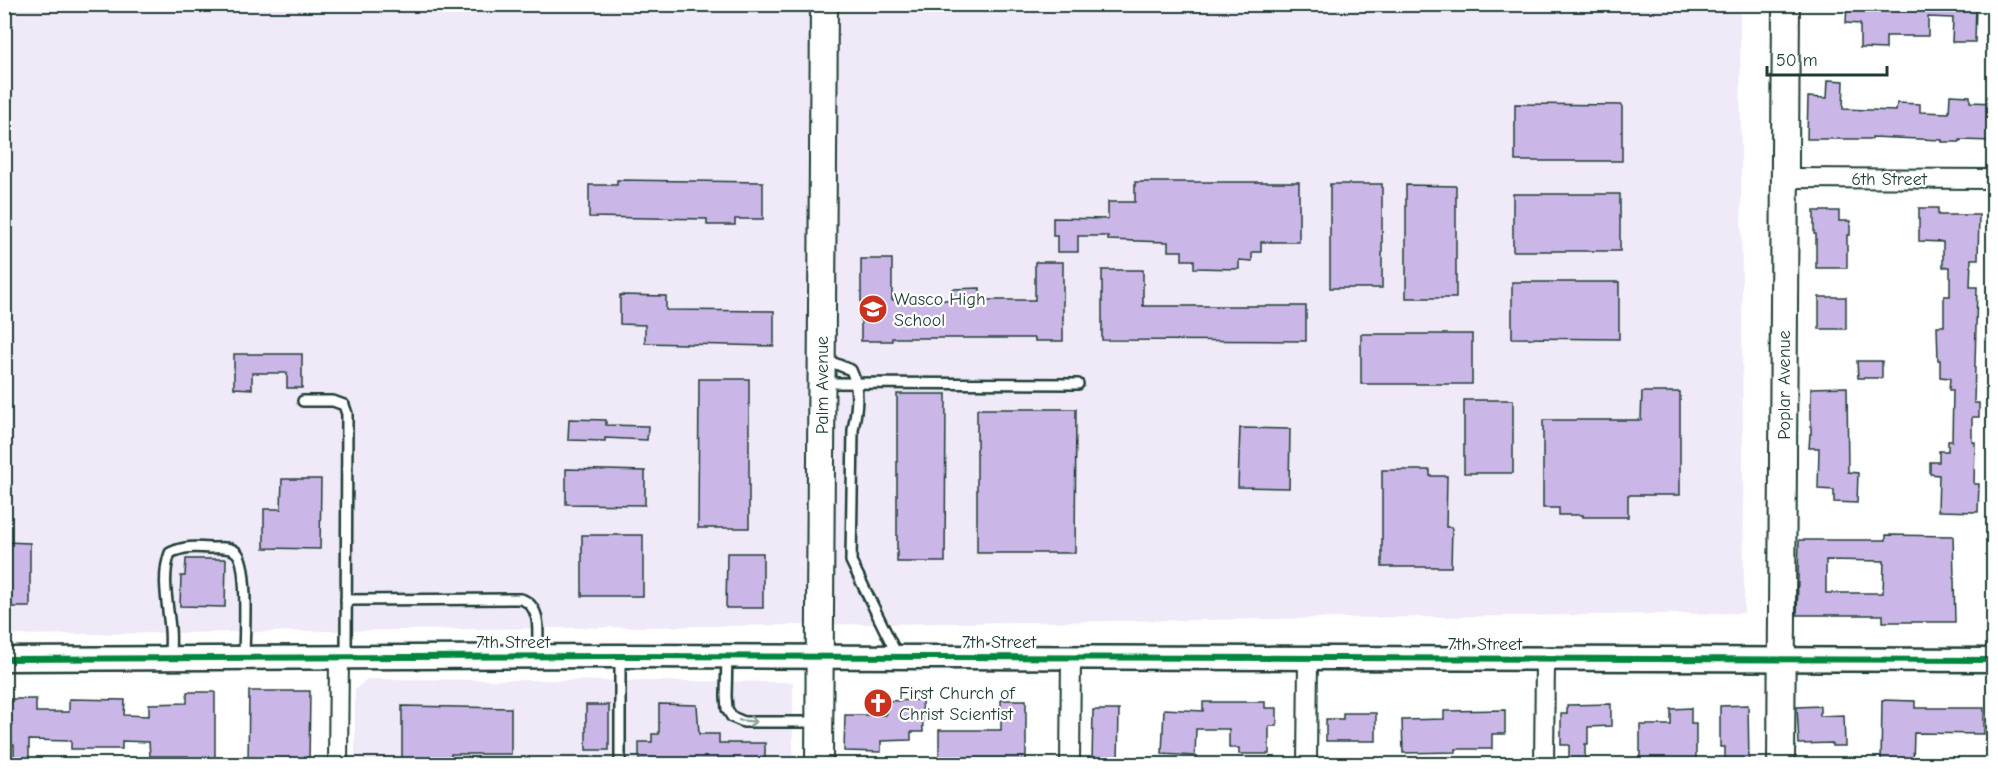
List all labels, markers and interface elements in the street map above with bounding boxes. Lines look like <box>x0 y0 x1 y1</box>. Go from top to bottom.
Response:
scale bar <box>1767 39 1887 77</box>
text: 50 m <box>1776 50 1818 71</box>
street label: 6th Street <box>1851 169 1928 190</box>
place label: Wasco High School <box>894 289 986 331</box>
school or university icon: Wasco High School <box>857 293 889 325</box>
street label: Poplar Avenue <box>1774 330 1795 440</box>
street label: Palm Avenue <box>812 336 833 434</box>
street label: 7th Street <box>476 632 551 653</box>
street label: 7th Street <box>962 632 1037 653</box>
street label: 7th Street <box>1448 634 1523 655</box>
place label: First Church of Christ Scientist <box>899 683 1016 725</box>
church icon: First Church of Christ Scientist <box>862 687 894 719</box>
one-way arrow <box>738 716 757 727</box>

